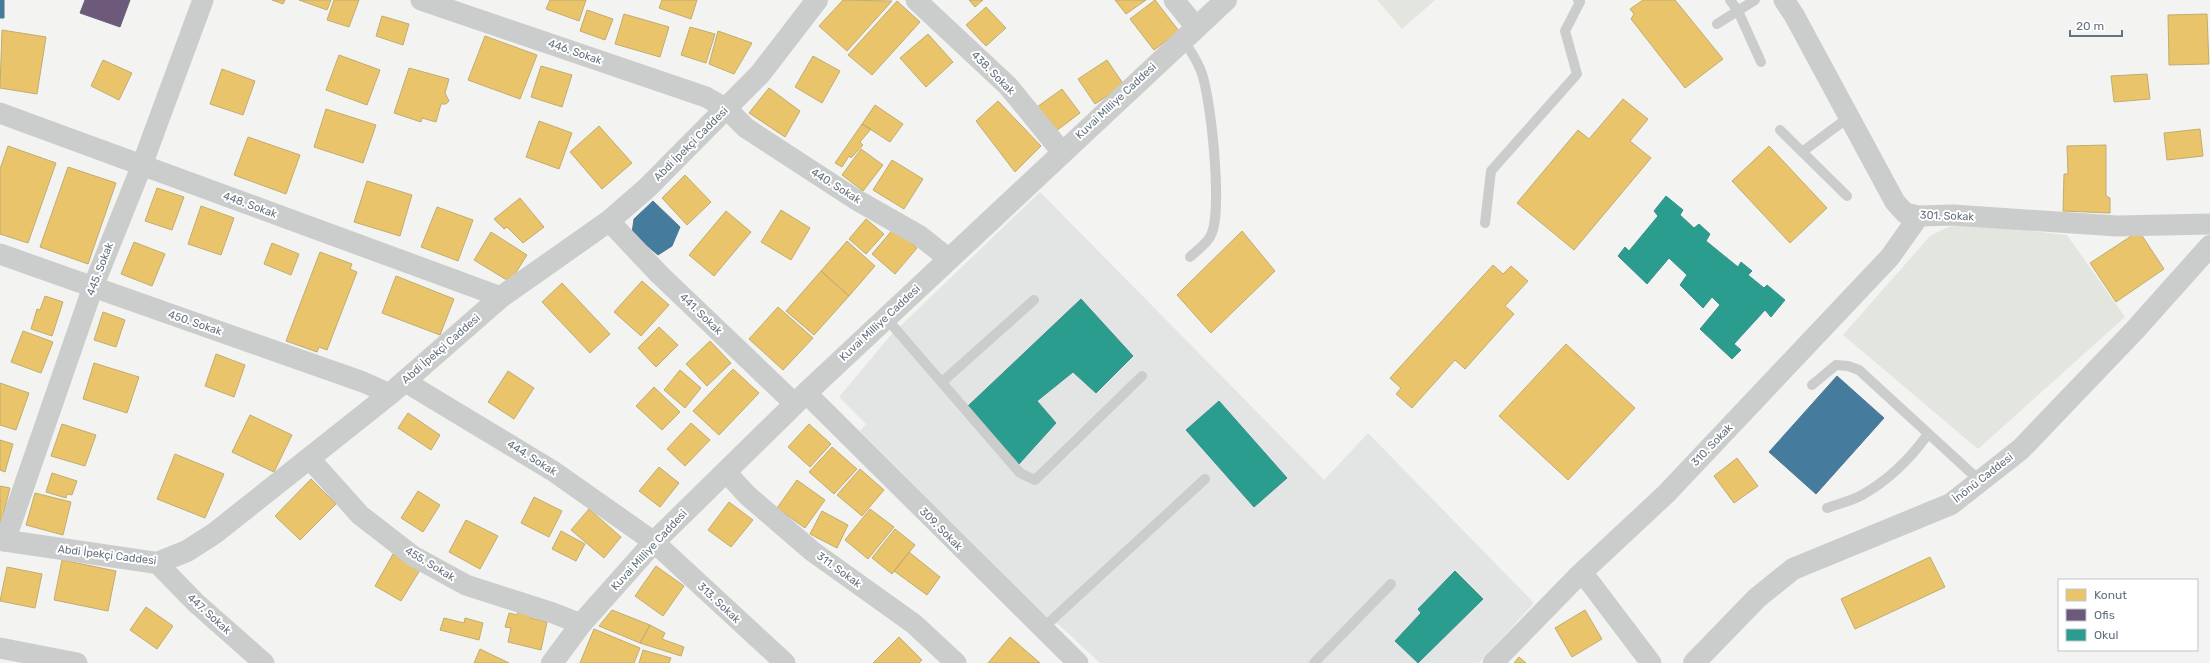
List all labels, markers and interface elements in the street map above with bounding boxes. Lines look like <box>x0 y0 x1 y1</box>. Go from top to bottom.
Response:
scale bar <box>2070 12 2122 38</box>
text: 20 m <box>2076 19 2104 33</box>
street label: 446. Sokak <box>546 37 604 67</box>
street label: 438. Sokak <box>969 49 1018 98</box>
street label: Kuvai Milliye Caddesi <box>1073 60 1159 142</box>
street label: Abdi İpekçi Caddesi <box>651 104 731 184</box>
street label: 440. Sokak <box>809 166 864 207</box>
street label: 448. Sokak <box>221 189 279 221</box>
street label: 301. Sokak <box>1920 209 1975 223</box>
street label: 445. Sokak <box>84 240 116 297</box>
street label: Kuvai Milliye Caddesi <box>837 282 923 364</box>
street label: 441. Sokak <box>677 291 725 338</box>
street label: 450. Sokak <box>166 308 224 338</box>
street label: Abdi İpekçi Caddesi <box>399 311 483 386</box>
street label: 310. Sokak <box>1689 421 1736 469</box>
street label: 444. Sokak <box>505 438 560 479</box>
street label: İnönü Caddesi <box>1950 450 2016 506</box>
street label: 309. Sokak <box>917 505 965 553</box>
street label: Kuvai Milliye Caddesi <box>608 507 690 593</box>
street label: Abdi İpekçi Caddesi <box>57 542 157 568</box>
street label: 455. Sokak <box>403 544 458 584</box>
street label: 311. Sokak <box>814 550 864 591</box>
legend <box>2058 579 2198 651</box>
street label: 313. Sokak <box>695 580 743 626</box>
text: Konut <box>2094 588 2127 602</box>
street label: 447. Sokak <box>184 591 234 637</box>
text: Ofis <box>2094 608 2115 622</box>
text: Okul <box>2094 628 2119 642</box>

